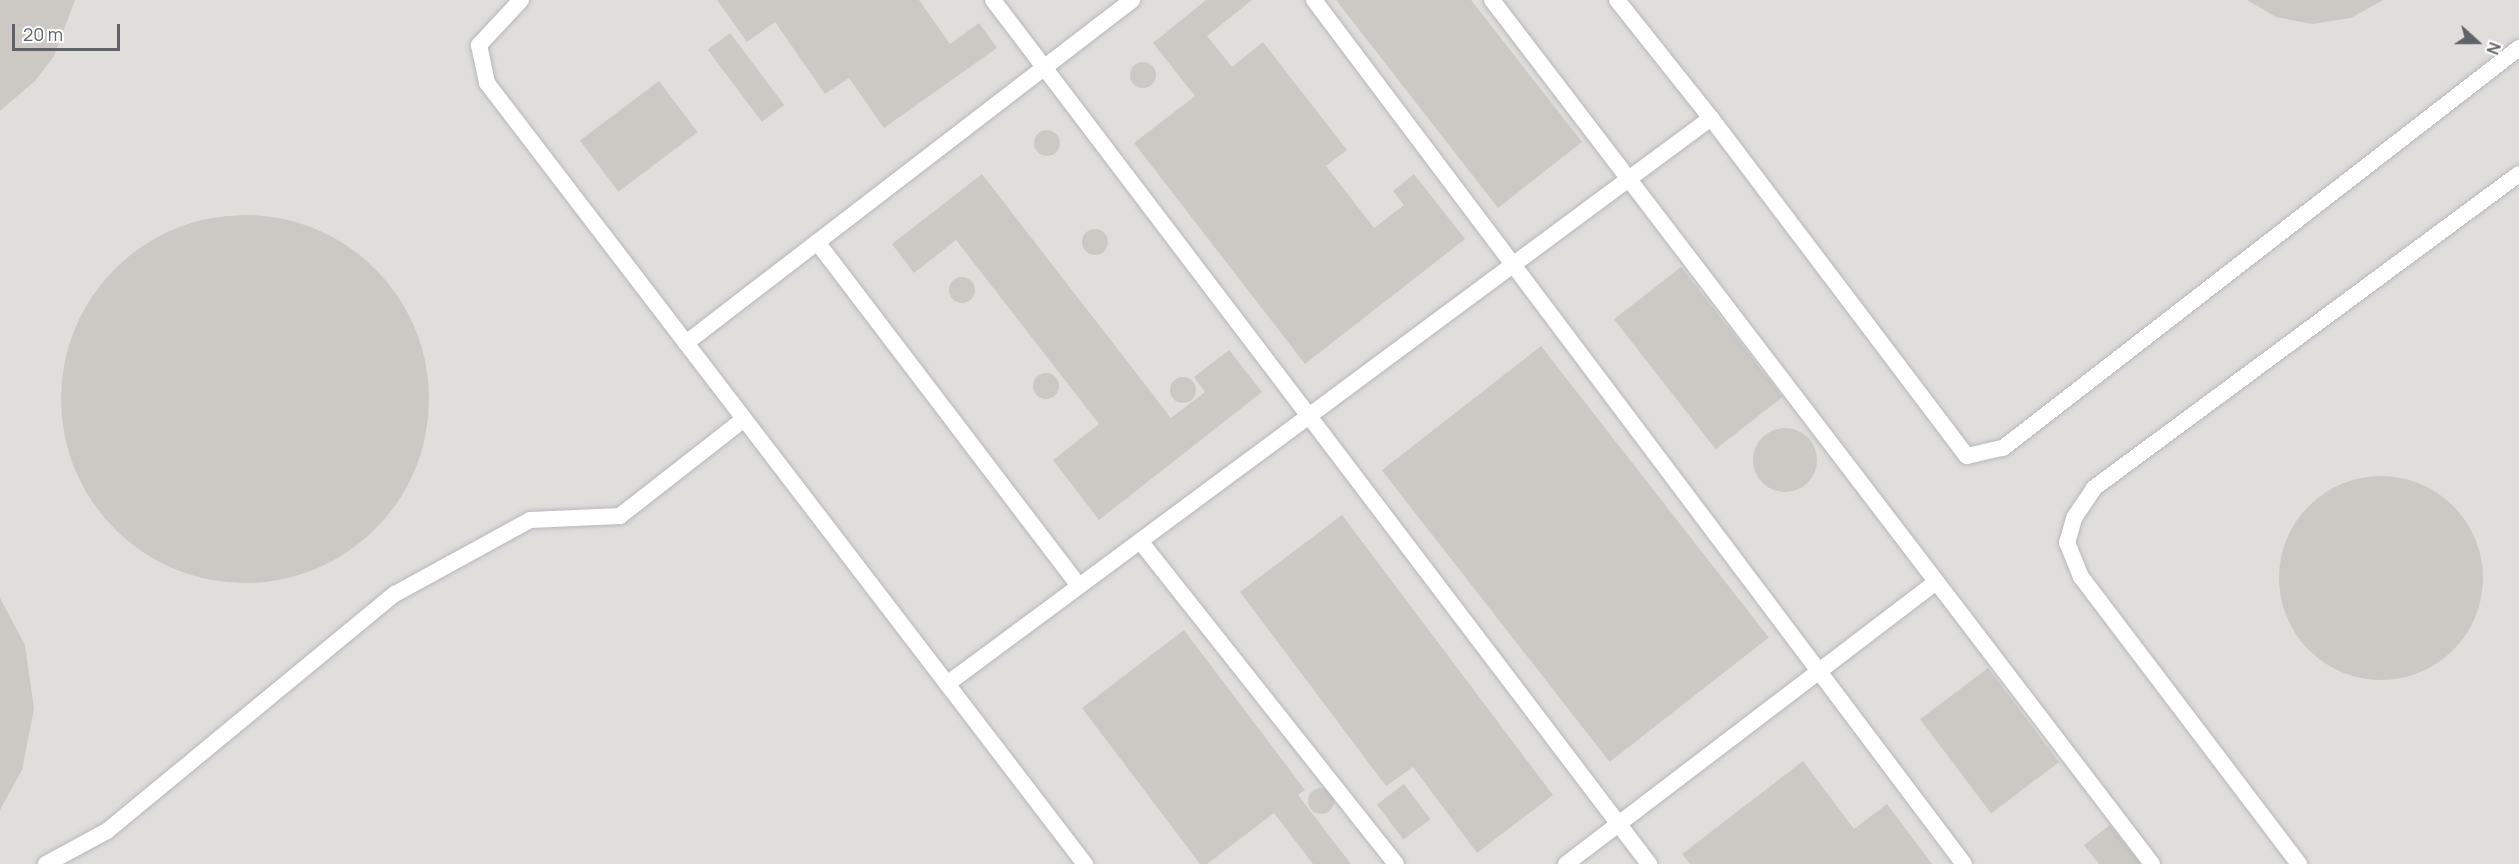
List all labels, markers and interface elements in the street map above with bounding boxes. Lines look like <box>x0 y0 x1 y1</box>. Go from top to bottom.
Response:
scale bar <box>15 12 123 50</box>
north arrow <box>2447 12 2507 72</box>
text: 20 m <box>23 22 63 46</box>
text: N <box>2481 39 2506 58</box>

